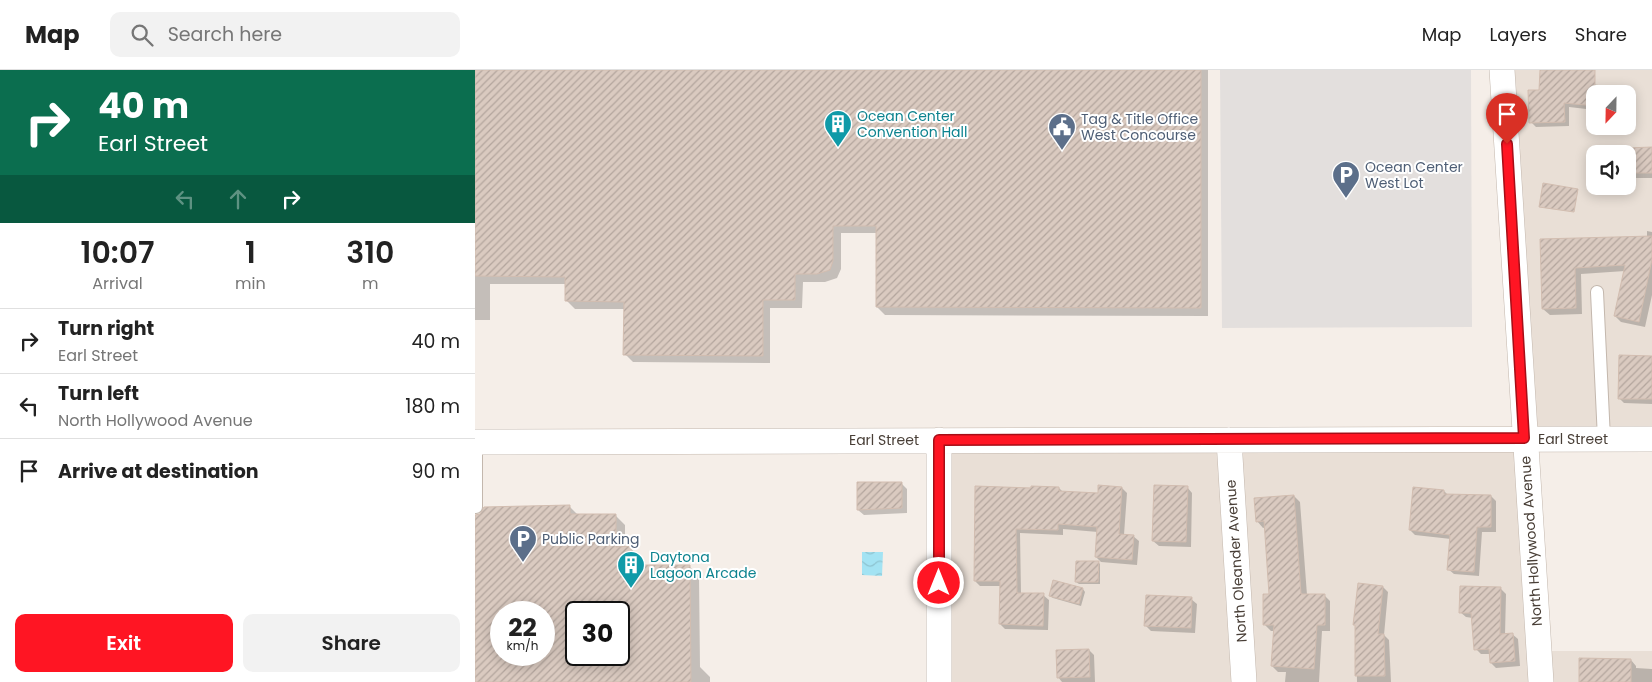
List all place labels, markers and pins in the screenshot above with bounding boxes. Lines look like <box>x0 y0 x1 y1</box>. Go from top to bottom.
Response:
pin <box>1486 93 1528 144</box>
place label: Ocean Center Convention Hall <box>857 106 967 142</box>
building icon: Ocean Center Convention Hall <box>823 109 853 148</box>
place label: Tag & Title Office West Concourse <box>1081 109 1198 145</box>
public building icon: Tag & Title Office West Concourse <box>1047 112 1077 151</box>
place label: Ocean Center West Lot <box>1365 157 1463 193</box>
parking icon: Ocean Center West Lot <box>1331 160 1361 199</box>
parking icon: Public Parking <box>508 524 538 563</box>
place label: Public Parking <box>542 529 640 549</box>
place label: Daytona Lagoon Arcade <box>650 547 757 583</box>
building icon: Daytona Lagoon Arcade <box>616 550 646 589</box>

